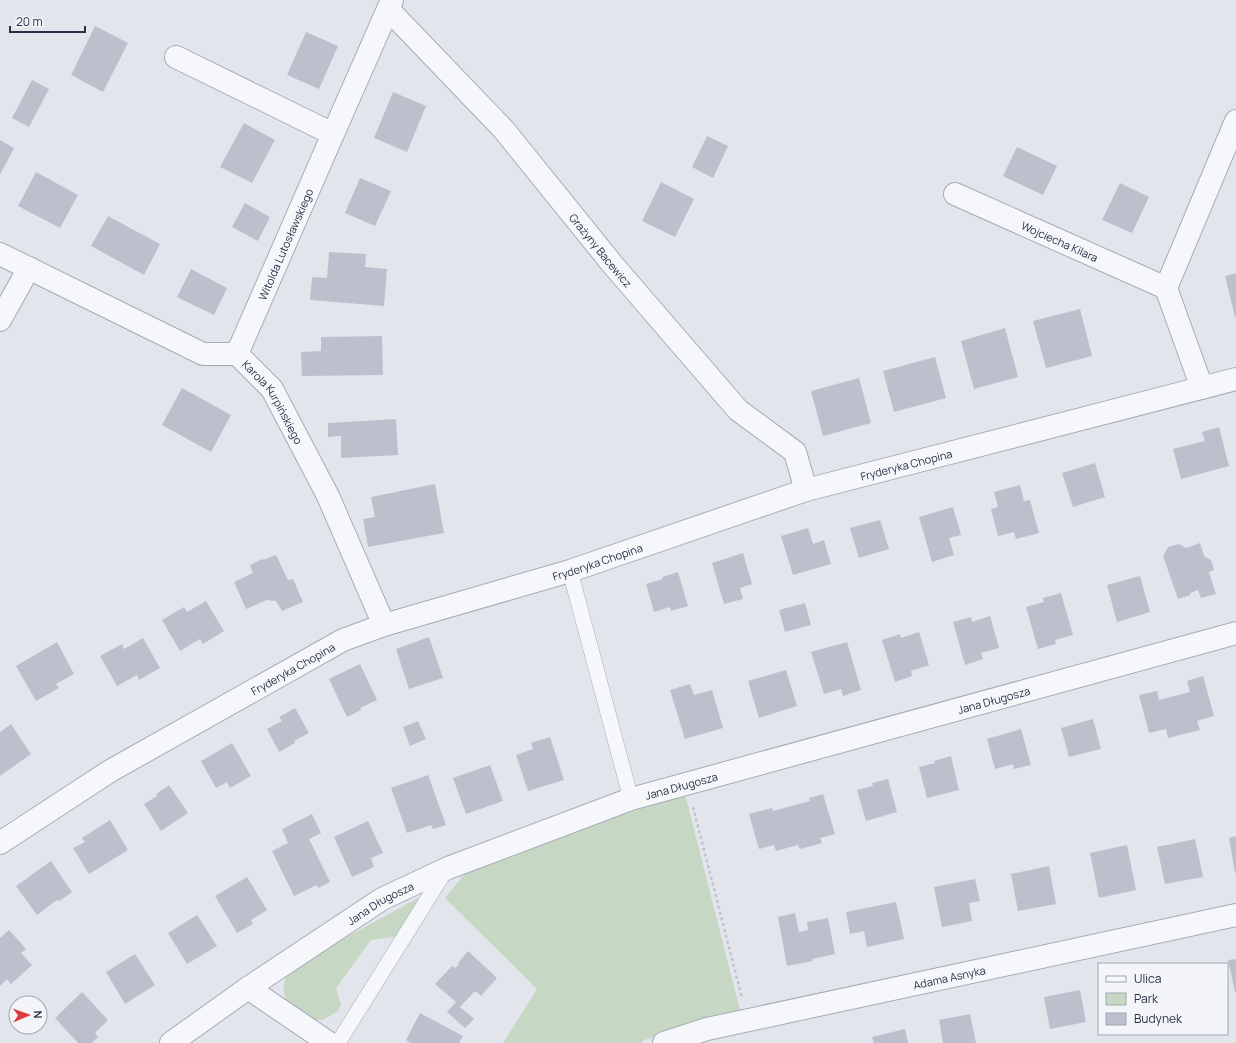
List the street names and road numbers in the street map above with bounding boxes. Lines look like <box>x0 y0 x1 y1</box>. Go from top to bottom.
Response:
street label: Witolda Lutosławskiego <box>254 185 316 302</box>
street label: Grażyny Bacewicz <box>566 210 636 290</box>
street label: Wojciecha Kilara <box>1019 217 1101 264</box>
street label: Karola Kurpińskiego <box>239 356 307 447</box>
street label: Fryderyka Chopina <box>859 445 954 483</box>
street label: Fryderyka Chopina <box>550 539 644 583</box>
street label: Fryderyka Chopina <box>248 639 337 698</box>
street label: Jana Długosza <box>956 682 1032 717</box>
street label: Jana Długosza <box>643 768 719 802</box>
street label: Jana Długosza <box>344 878 416 928</box>
street label: Adama Asnyka <box>912 962 987 992</box>

